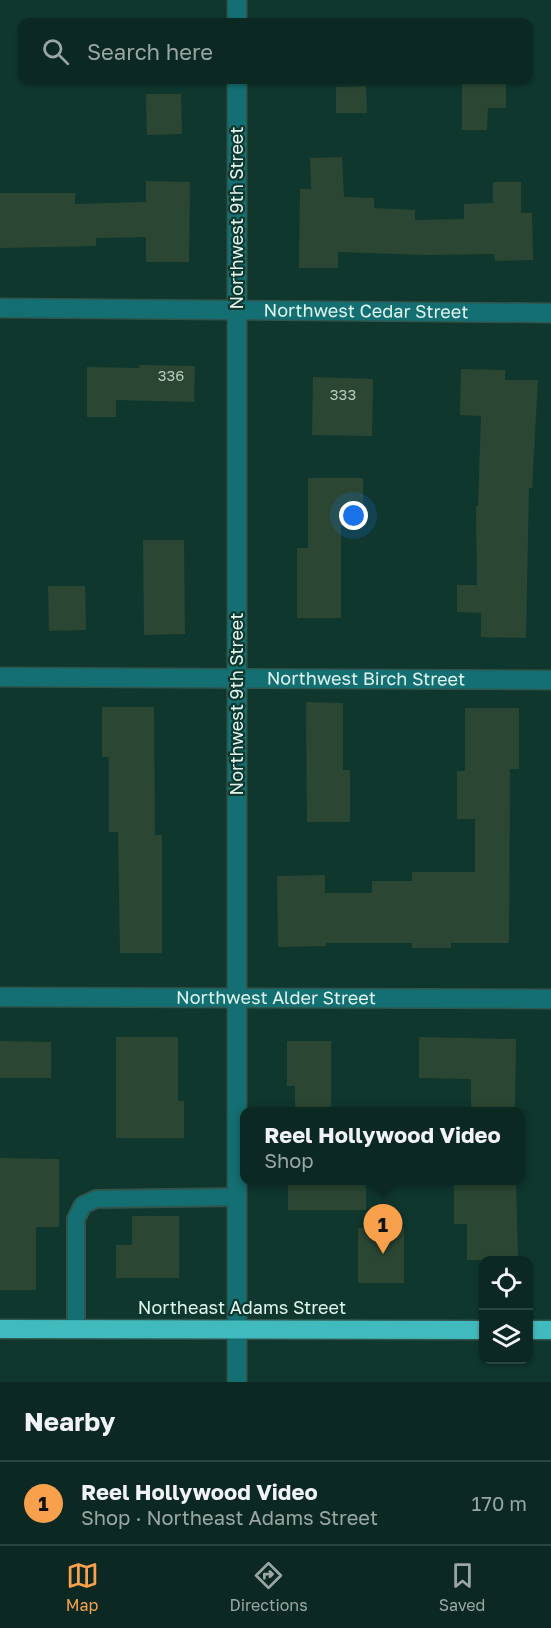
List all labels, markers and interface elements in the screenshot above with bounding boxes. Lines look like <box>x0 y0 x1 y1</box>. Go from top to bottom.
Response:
search box <box>18 18 533 84</box>
icon: search <box>39 35 72 68</box>
text: Search here <box>87 38 213 65</box>
street label: Northwest 9th Street <box>225 127 247 309</box>
street label: Northwest Cedar Street <box>263 298 469 322</box>
house number: 336 <box>158 366 184 384</box>
house number: 333 <box>330 385 356 403</box>
your location <box>339 501 368 530</box>
street label: Northwest 9th Street <box>225 613 247 795</box>
street label: Northwest Birch Street <box>267 666 465 690</box>
street label: Northwest Alder Street <box>176 986 376 1008</box>
popup <box>240 1107 525 1185</box>
text: Reel Hollywood Video <box>264 1121 501 1148</box>
text: Shop <box>264 1148 314 1172</box>
pin: 1 <box>364 1204 403 1254</box>
map controls <box>479 1256 533 1364</box>
button: locate <box>479 1256 533 1310</box>
street label: Northeast Adams Street <box>138 1296 346 1318</box>
button: layers <box>479 1310 533 1364</box>
text: Nearby <box>24 1406 115 1437</box>
text: Reel Hollywood Video <box>81 1478 318 1505</box>
text: 1 <box>38 1491 49 1515</box>
text: 170 m <box>472 1491 527 1515</box>
text: Shop · Northeast Adams Street <box>81 1505 378 1529</box>
tab: Map <box>66 1559 99 1615</box>
tab: Directions <box>230 1559 308 1615</box>
tab: Saved <box>439 1559 485 1615</box>

